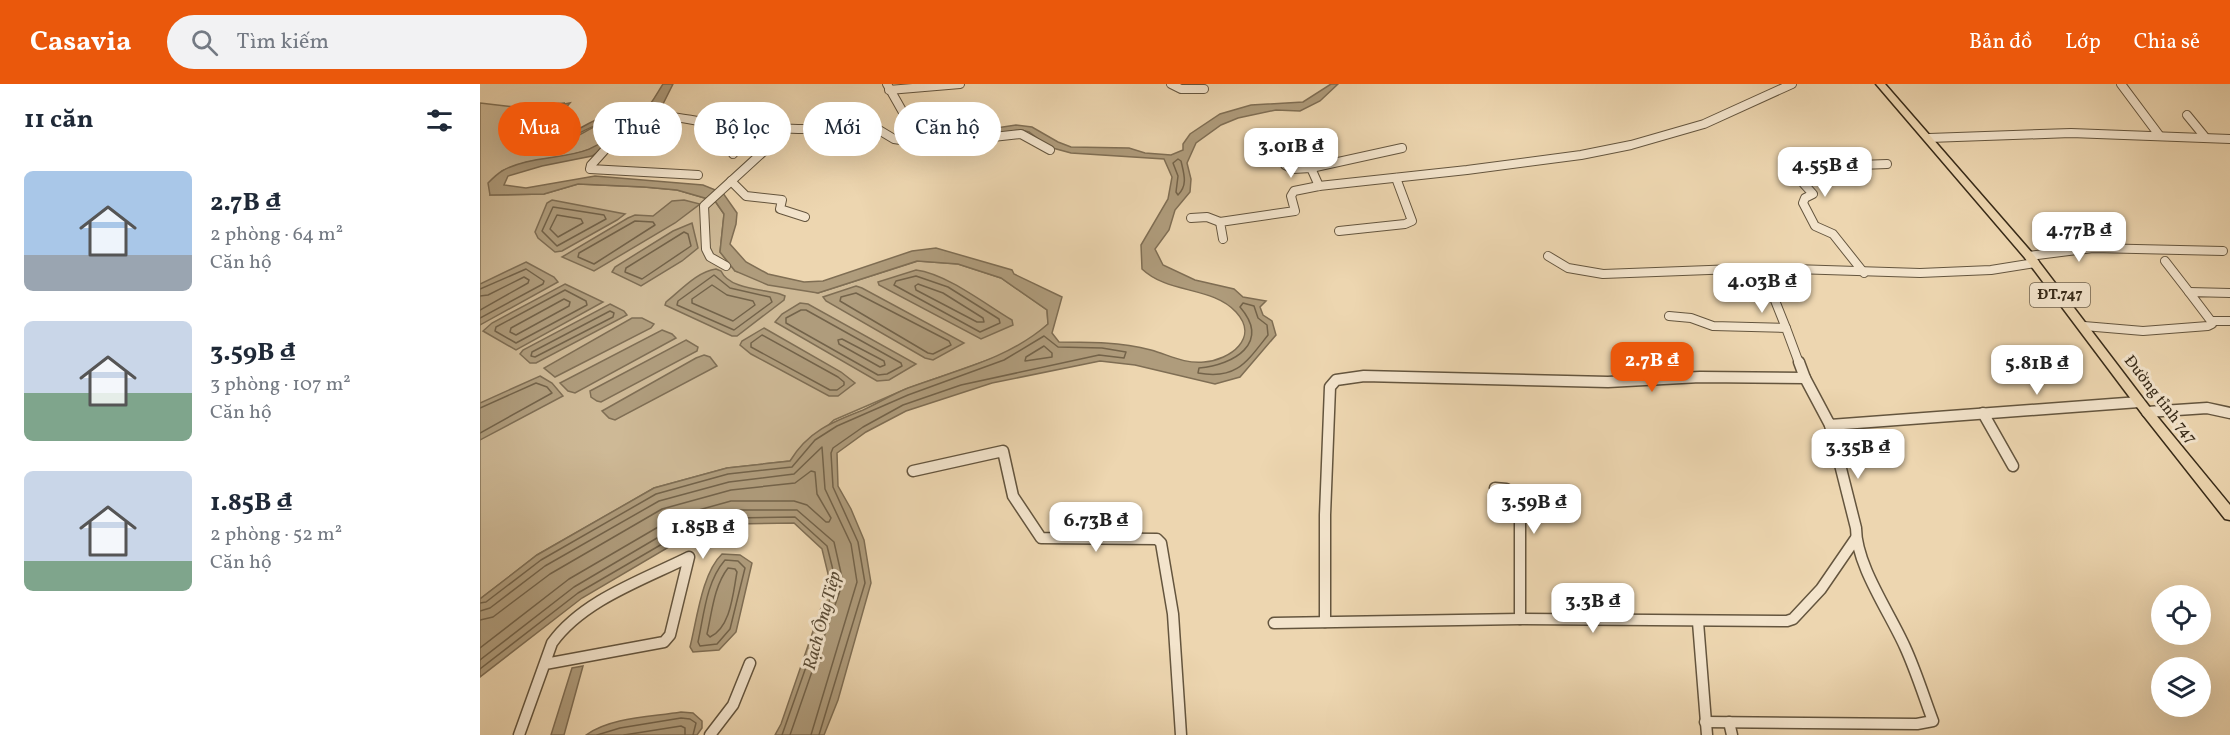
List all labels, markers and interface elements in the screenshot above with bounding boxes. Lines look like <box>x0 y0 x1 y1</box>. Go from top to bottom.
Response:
search box <box>167 15 587 69</box>
text: Casavia <box>30 23 131 62</box>
icon: search <box>188 26 221 59</box>
text: Tìm kiếm <box>236 27 329 58</box>
text: Bản đồ <box>1969 28 2032 57</box>
text: Lớp <box>2065 28 2101 57</box>
text: Chia sẻ <box>2134 28 2200 57</box>
text: 11 căn <box>24 102 94 138</box>
chip: Mua <box>498 102 581 156</box>
chip: Thuê <box>593 102 682 156</box>
chip: Bộ lọc <box>694 102 791 156</box>
chip: Mới <box>803 102 882 156</box>
chip: Căn hộ <box>894 102 1001 156</box>
icon: filters <box>423 104 456 137</box>
pin: 3.01B ₫ <box>1236 128 1346 179</box>
text: 3.01B ₫ <box>1258 133 1324 161</box>
pin: 4.55B ₫ <box>1770 147 1880 198</box>
text: 4.55B ₫ <box>1792 152 1858 180</box>
text: 2.7B ₫ <box>210 185 281 221</box>
icon: home <box>72 195 144 267</box>
pin: 4.77B ₫ <box>2024 212 2134 263</box>
text: 4.77B ₫ <box>2046 217 2112 245</box>
text: 2 phòng · 64 m² <box>210 221 343 249</box>
text: Căn hộ <box>210 249 272 277</box>
pin: 4.03B ₫ <box>1707 263 1817 314</box>
text: 4.03B ₫ <box>1727 268 1797 296</box>
road number: ĐT.747 <box>2030 283 2090 307</box>
text: 3.59B ₫ <box>210 335 295 371</box>
pin: 2.7B ₫ <box>1603 342 1701 393</box>
icon: home <box>72 345 144 417</box>
pin: 5.81B ₫ <box>1982 345 2092 396</box>
text: 2.7B ₫ <box>1625 347 1679 375</box>
text: 5.81B ₫ <box>2005 350 2069 378</box>
street label: Đường tỉnh 747 <box>2118 351 2202 449</box>
text: 3 phòng · 107 m² <box>210 371 351 399</box>
text: Căn hộ <box>210 399 272 427</box>
pin: 3.35B ₫ <box>1803 429 1913 480</box>
text: 3.35B ₫ <box>1826 434 1890 462</box>
pin: 3.59B ₫ <box>1479 484 1589 535</box>
text: 1.85B ₫ <box>210 485 292 521</box>
text: 3.59B ₫ <box>1501 489 1567 517</box>
icon: home <box>72 495 144 567</box>
pin: 6.73B ₫ <box>1041 502 1151 553</box>
text: 6.73B ₫ <box>1063 507 1129 535</box>
pin: 1.85B ₫ <box>648 509 758 560</box>
text: 1.85B ₫ <box>671 514 735 542</box>
text: 2 phòng · 52 m² <box>210 521 342 549</box>
text: Căn hộ <box>210 549 272 577</box>
water label: Rạch Ông Tiệp <box>798 568 848 673</box>
pin: 3.3B ₫ <box>1544 583 1642 634</box>
map controls <box>2151 585 2211 717</box>
button: locate <box>2151 585 2211 645</box>
text: 3.3B ₫ <box>1565 588 1621 616</box>
button: layers <box>2151 657 2211 717</box>

